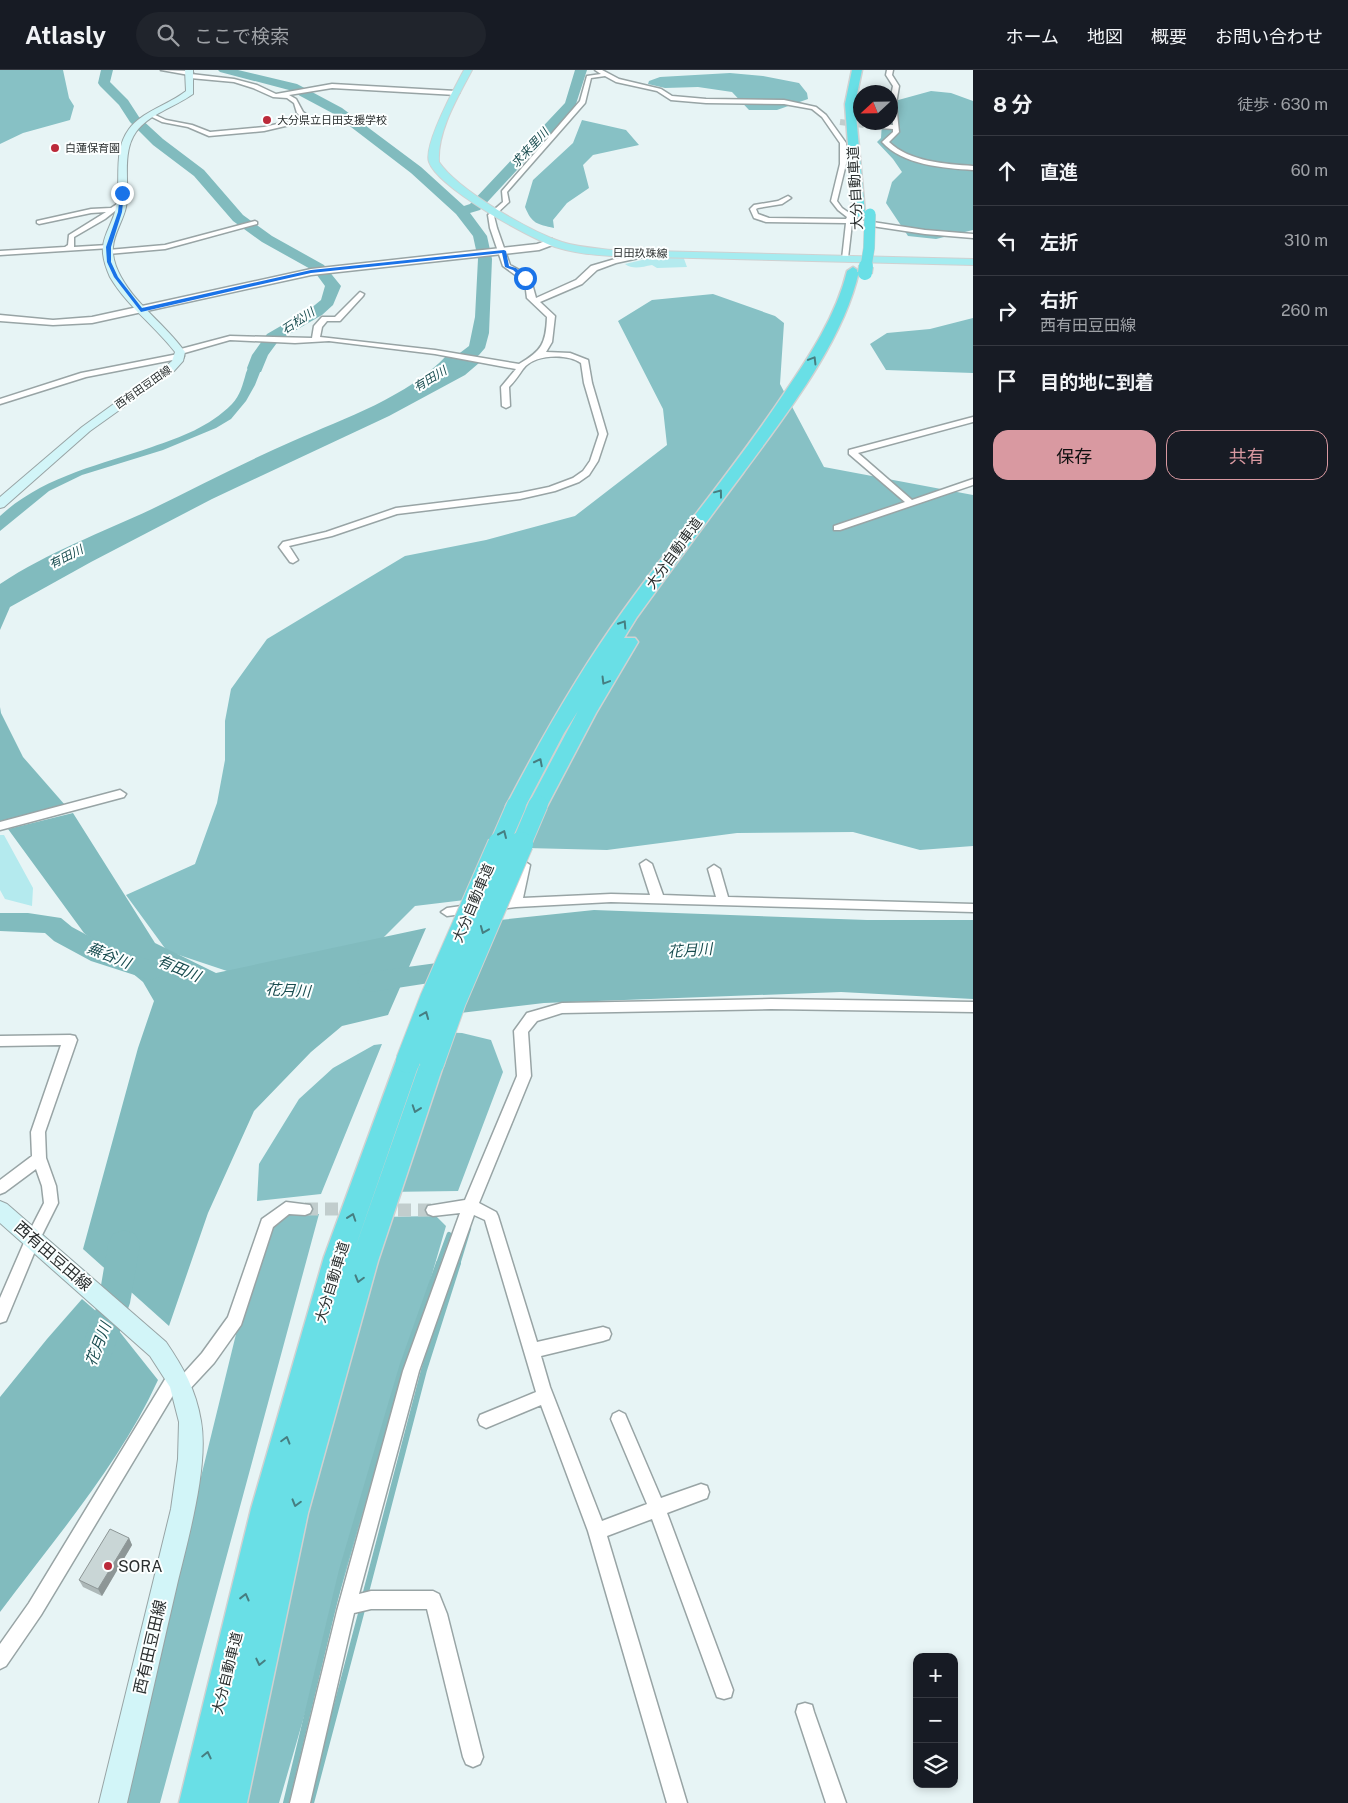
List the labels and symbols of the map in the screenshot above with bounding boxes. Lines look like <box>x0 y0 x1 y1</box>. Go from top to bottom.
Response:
north arrow <box>853 85 898 130</box>
marker: 大分県立日田支援学校 <box>261 114 273 126</box>
place label: 大分県立日田支援学校 <box>277 114 387 126</box>
water label: 求来里川 <box>509 124 553 170</box>
marker: 白蓮保育園 <box>49 142 61 154</box>
place label: 白蓮保育園 <box>65 142 120 154</box>
street label: 大分自動車道 <box>845 146 865 230</box>
route end <box>111 182 134 205</box>
street label: 日田玖珠線 <box>612 247 668 259</box>
route start <box>514 267 537 290</box>
water label: 石松川 <box>279 304 319 337</box>
one-way arrow <box>806 356 816 365</box>
street label: 西有田豆田線 <box>113 363 173 411</box>
water label: 有田川 <box>411 363 451 394</box>
one-way arrow <box>713 489 722 499</box>
street label: 大分自動車道 <box>643 514 705 592</box>
water label: 有田川 <box>47 542 87 571</box>
one-way arrow <box>617 620 626 629</box>
one-way arrow <box>602 675 612 684</box>
one-way arrow <box>533 759 543 768</box>
one-way arrow <box>497 830 508 839</box>
street label: 大分自動車道 <box>449 861 497 945</box>
one-way arrow <box>479 925 490 934</box>
water label: 蕪谷川 <box>85 939 135 972</box>
water label: 花月川 <box>667 940 715 960</box>
water label: 有田川 <box>155 951 205 985</box>
water label: 花月川 <box>265 980 313 1000</box>
one-way arrow <box>419 1011 430 1020</box>
one-way arrow <box>412 1104 422 1112</box>
one-way arrow <box>346 1214 356 1222</box>
street label: 西有田豆田線 <box>11 1217 95 1295</box>
street label: 大分自動車道 <box>312 1239 352 1325</box>
one-way arrow <box>354 1275 364 1283</box>
water label: 花月川 <box>82 1318 115 1368</box>
one-way arrow <box>280 1437 290 1445</box>
one-way arrow <box>291 1499 302 1508</box>
place label: SORA <box>118 1557 163 1576</box>
marker: SORA <box>102 1560 114 1572</box>
one-way arrow <box>239 1593 250 1602</box>
street label: 西有田豆田線 <box>130 1598 170 1696</box>
street label: 大分自動車道 <box>209 1630 245 1716</box>
one-way arrow <box>255 1657 266 1666</box>
one-way arrow <box>201 1751 212 1760</box>

